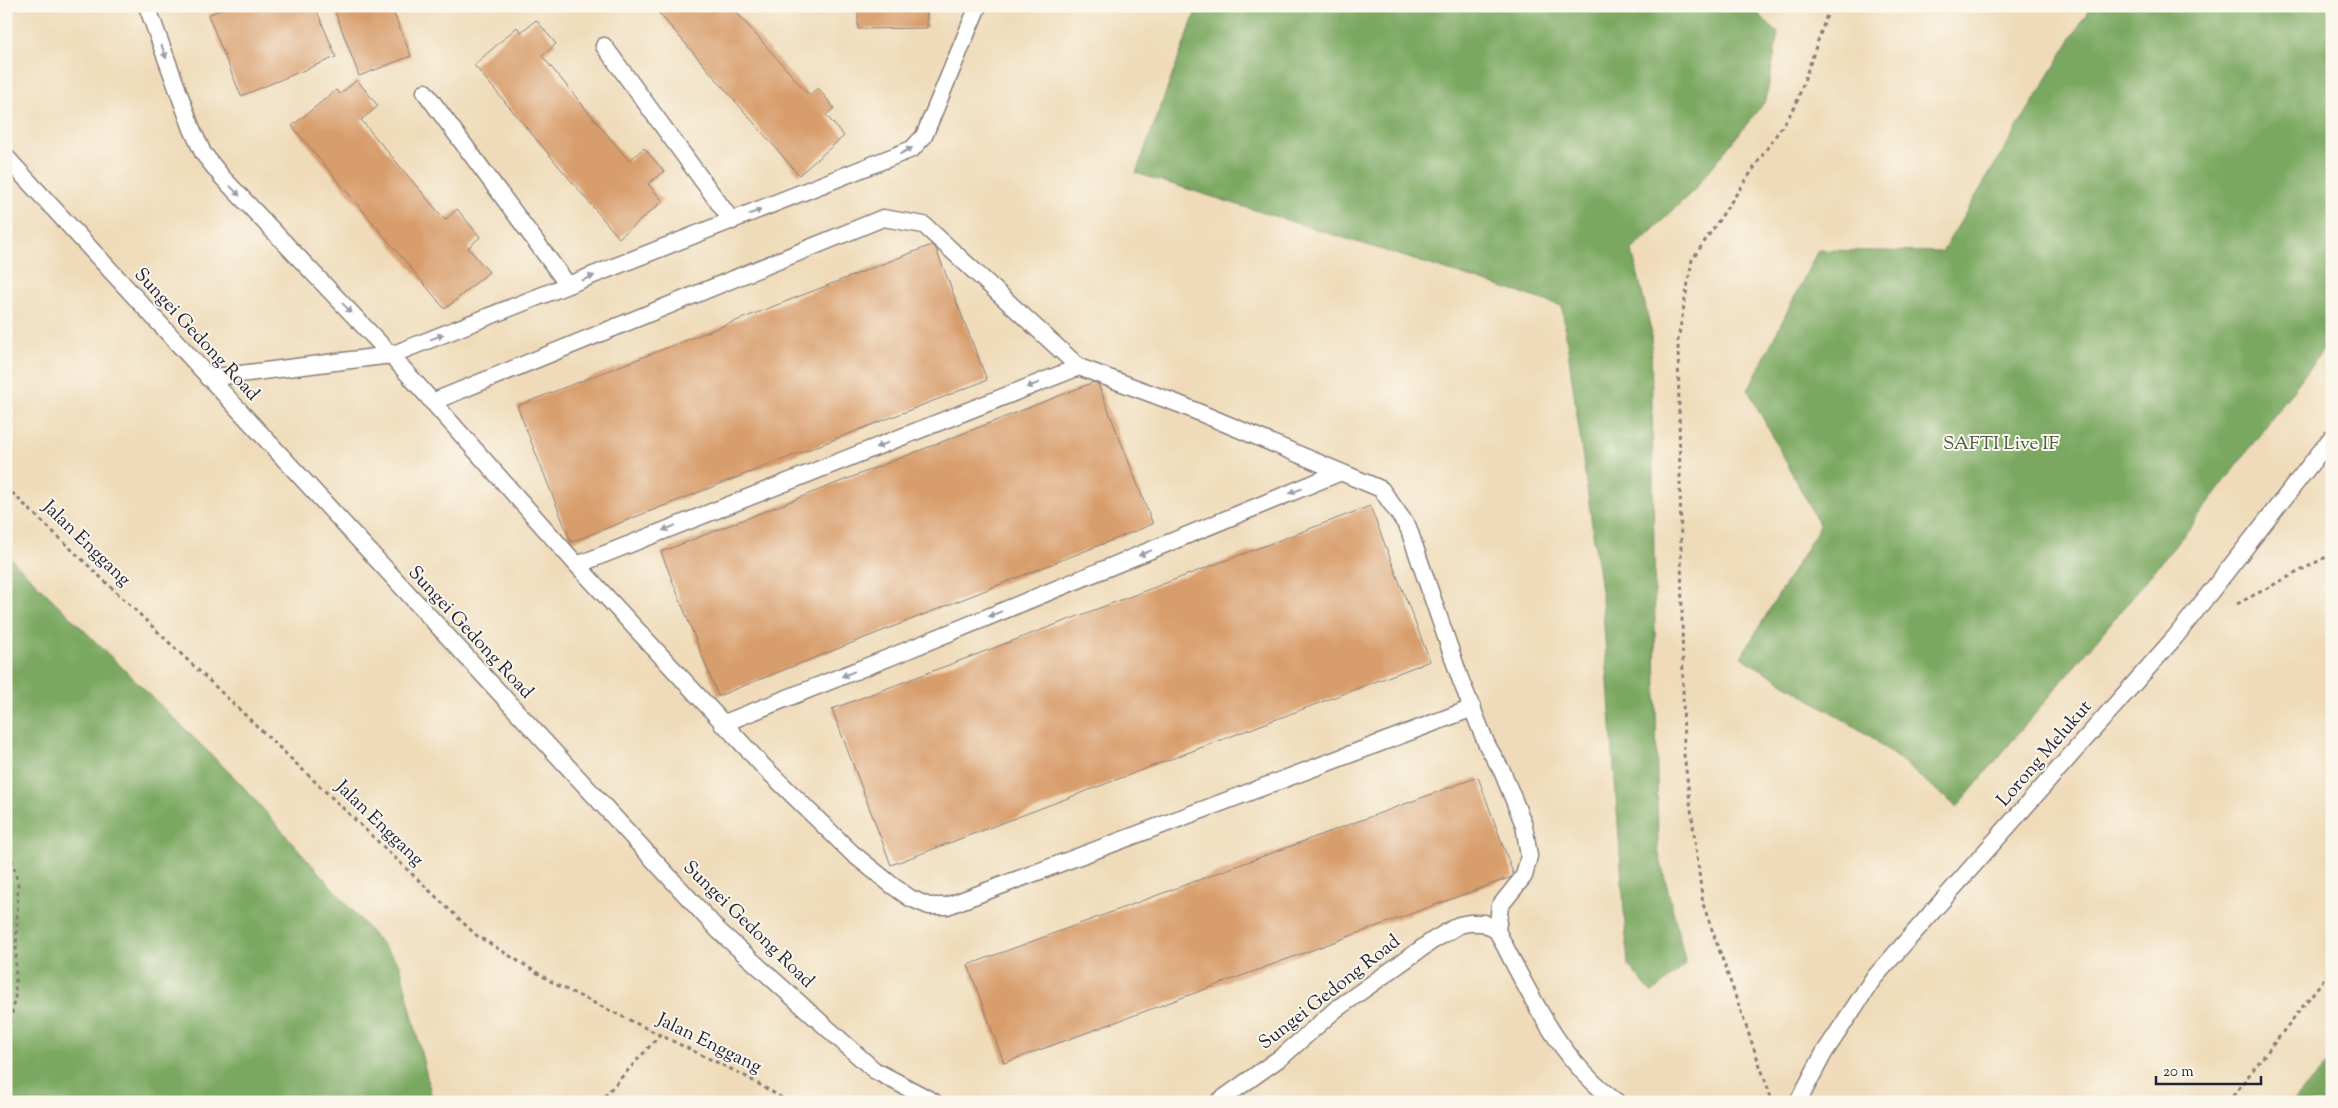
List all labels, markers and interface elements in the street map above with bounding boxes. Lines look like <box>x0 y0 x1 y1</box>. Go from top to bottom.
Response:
one-way arrow <box>160 45 168 60</box>
one-way arrow <box>899 147 913 155</box>
one-way arrow <box>229 184 241 196</box>
one-way arrow <box>748 207 762 215</box>
street label: Sungei Gedong Road <box>127 262 265 408</box>
one-way arrow <box>581 273 595 281</box>
one-way arrow <box>341 302 353 314</box>
one-way arrow <box>430 333 445 341</box>
one-way arrow <box>1025 381 1040 389</box>
park label: SAFTI Live IF <box>1943 431 2060 458</box>
one-way arrow <box>875 441 889 449</box>
one-way arrow <box>1288 487 1303 495</box>
street label: Jalan Enggang <box>35 494 136 593</box>
one-way arrow <box>662 525 676 533</box>
one-way arrow <box>1138 549 1153 557</box>
street label: Sungei Gedong Road <box>401 560 539 706</box>
one-way arrow <box>988 611 1002 619</box>
one-way arrow <box>840 670 855 678</box>
street label: Lorong Melukut <box>1991 695 2099 813</box>
street label: Jalan Enggang <box>328 774 429 873</box>
street label: Sungei Gedong Road <box>676 855 820 995</box>
street label: Sungei Gedong Road <box>1253 929 1407 1057</box>
street label: Jalan Enggang <box>651 1007 766 1081</box>
scale bar <box>2156 1053 2260 1085</box>
text: 20 m <box>2163 1062 2194 1083</box>

